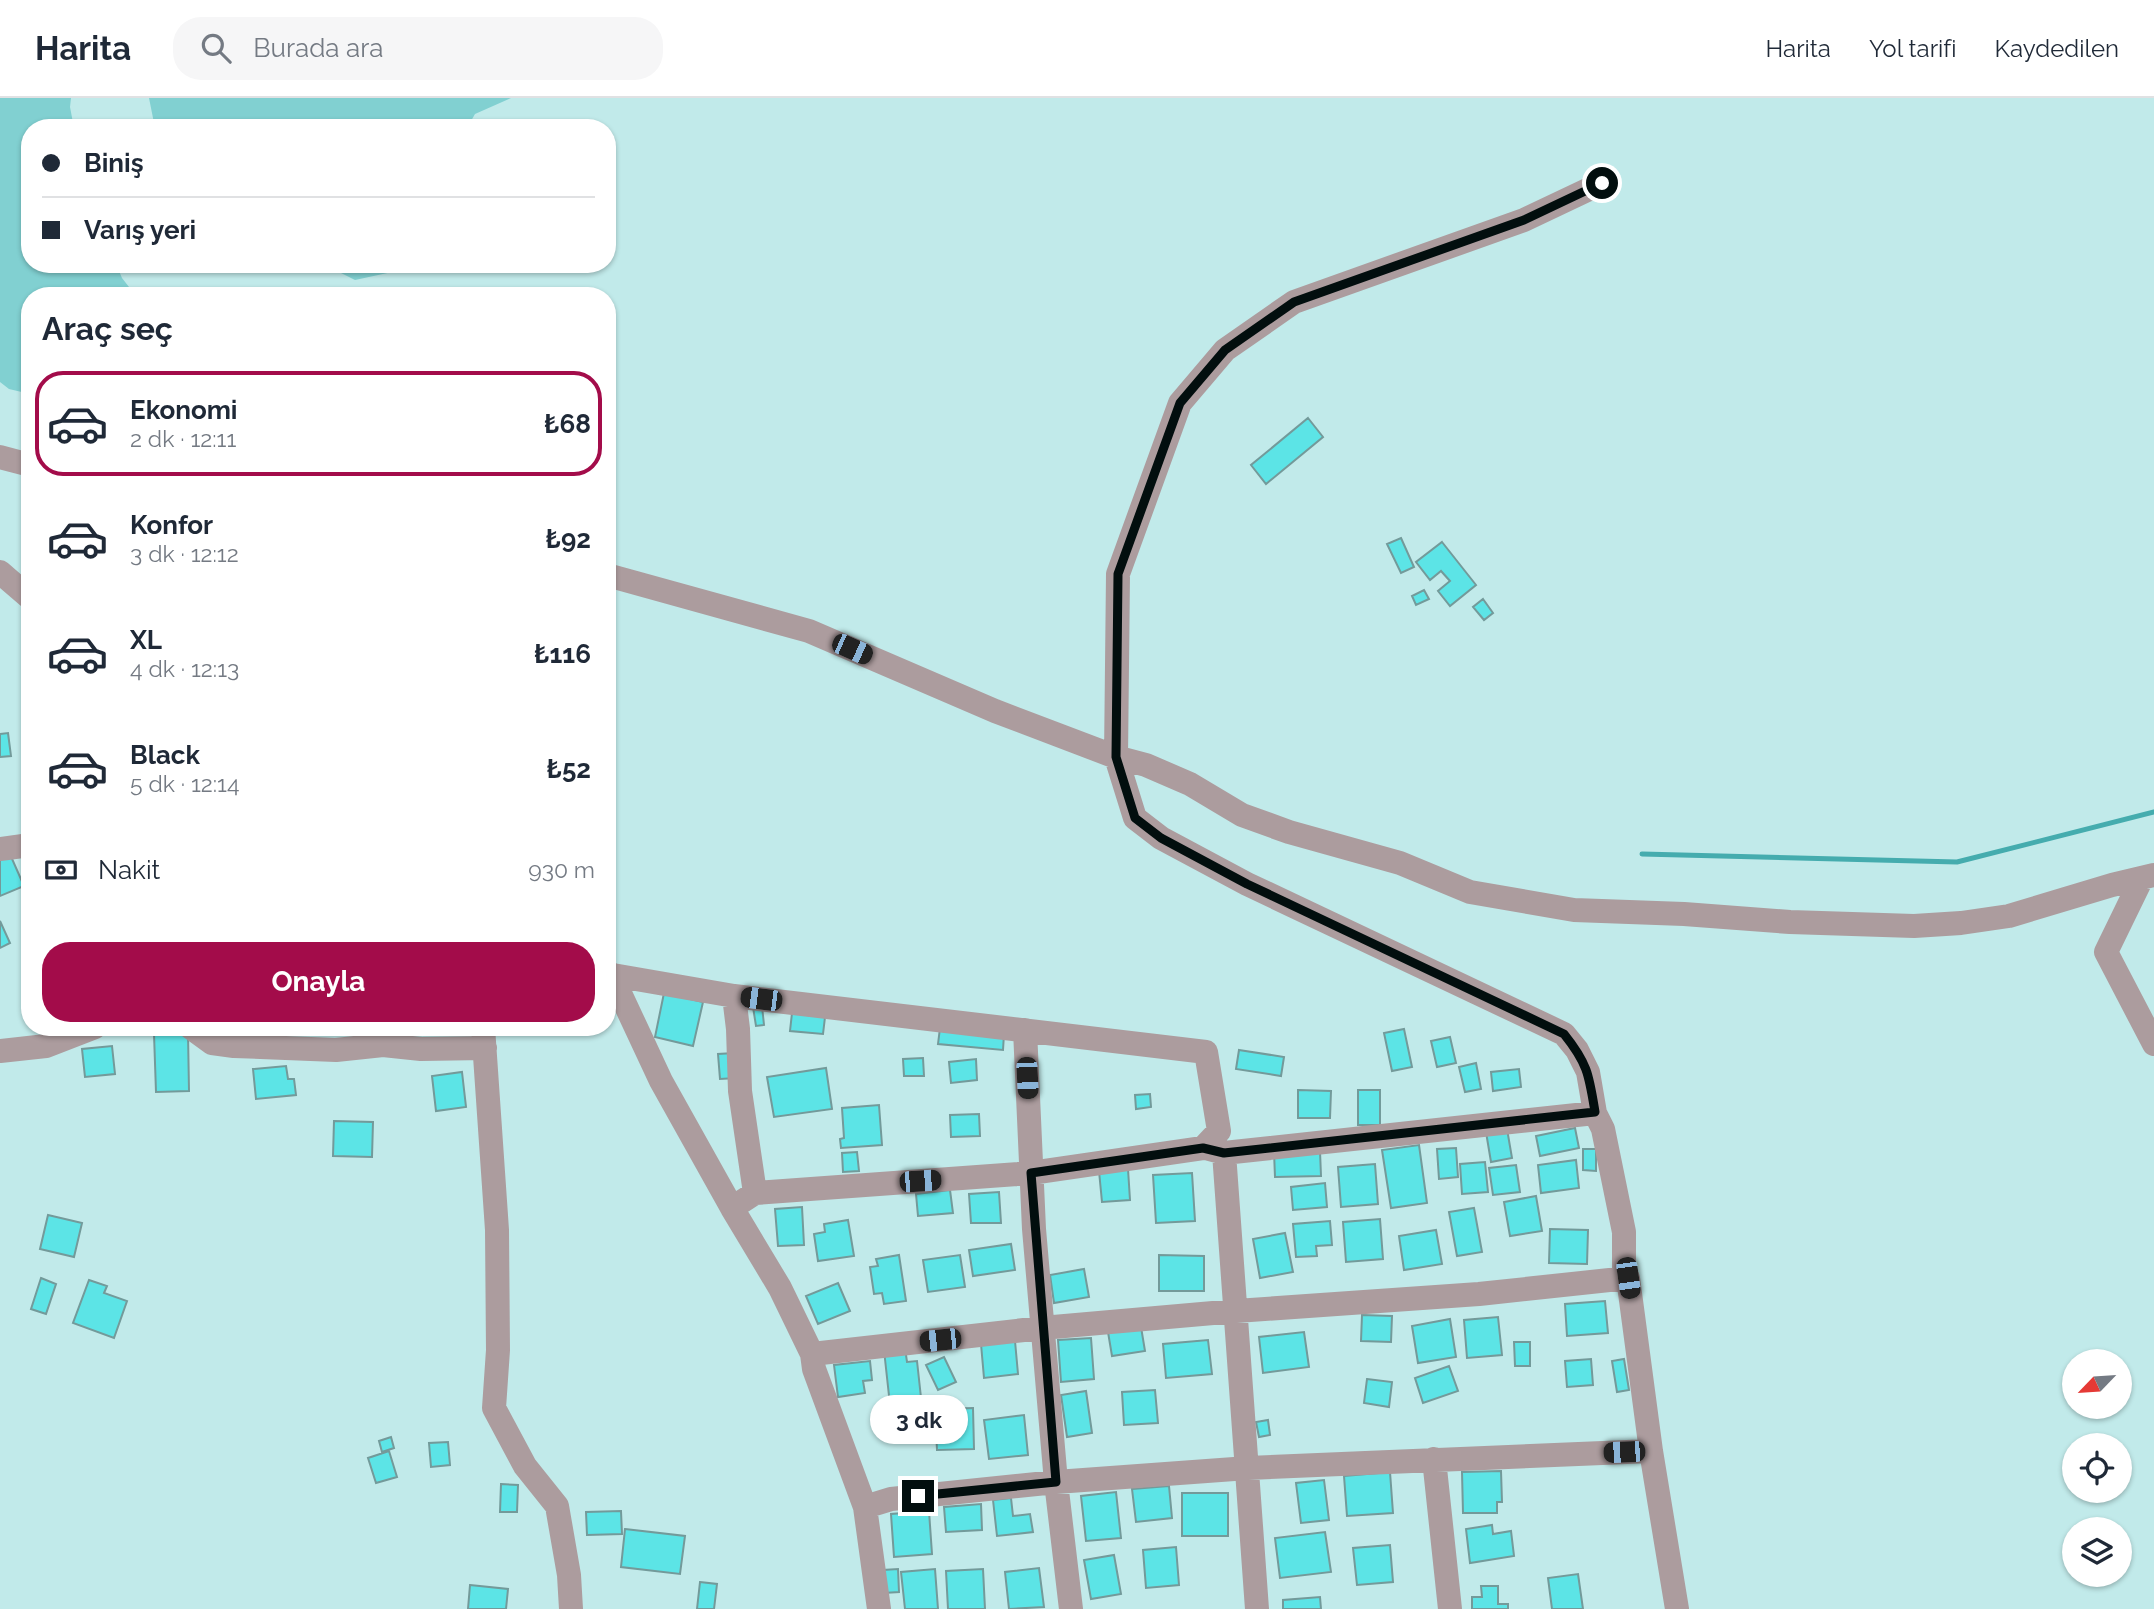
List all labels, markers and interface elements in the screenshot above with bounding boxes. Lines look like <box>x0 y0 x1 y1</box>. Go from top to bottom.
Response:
search box <box>173 17 663 80</box>
text: Harita <box>35 29 131 68</box>
icon: search <box>197 29 235 67</box>
text: Burada ara <box>253 33 384 63</box>
text: Harita <box>1765 34 1831 63</box>
text: Yol tarifi <box>1869 34 1957 63</box>
text: Kaydedilen <box>1995 34 2119 63</box>
text: Biniş <box>84 148 144 178</box>
route start <box>1586 167 1618 199</box>
text: Varış yeri <box>84 215 196 245</box>
text: Araç seç <box>42 310 173 347</box>
icon: car <box>46 392 109 455</box>
text: Ekonomi <box>130 395 238 425</box>
text: ₺68 <box>544 409 591 439</box>
text: 2 dk · 12:11 <box>130 425 236 452</box>
icon: car <box>46 507 109 570</box>
text: Konfor <box>130 510 213 540</box>
text: ₺92 <box>546 524 591 554</box>
text: 3 dk · 12:12 <box>130 540 239 567</box>
icon: car <box>46 622 109 685</box>
text: XL <box>130 625 162 655</box>
car <box>829 631 876 667</box>
text: ₺116 <box>534 639 591 669</box>
text: 4 dk · 12:13 <box>130 655 239 682</box>
icon: car <box>46 737 109 800</box>
text: Black <box>130 740 200 770</box>
text: ₺52 <box>546 754 591 784</box>
text: 5 dk · 12:14 <box>130 770 240 797</box>
icon: cash <box>42 851 80 889</box>
text: Nakit <box>98 855 160 885</box>
text: 930 m <box>528 856 595 883</box>
button: Onayla <box>42 942 595 1022</box>
car <box>739 986 784 1012</box>
car <box>1016 1056 1039 1100</box>
car <box>899 1169 942 1193</box>
car <box>1615 1256 1642 1300</box>
car <box>919 1327 962 1353</box>
north arrow <box>2062 1349 2132 1419</box>
map controls <box>2062 1349 2132 1587</box>
callout: 3 dk <box>869 1394 967 1444</box>
text: 3 dk <box>896 1406 942 1433</box>
button: locate <box>2062 1433 2132 1503</box>
car <box>1603 1441 1646 1463</box>
route end <box>902 1480 934 1512</box>
button: layers <box>2062 1517 2132 1587</box>

